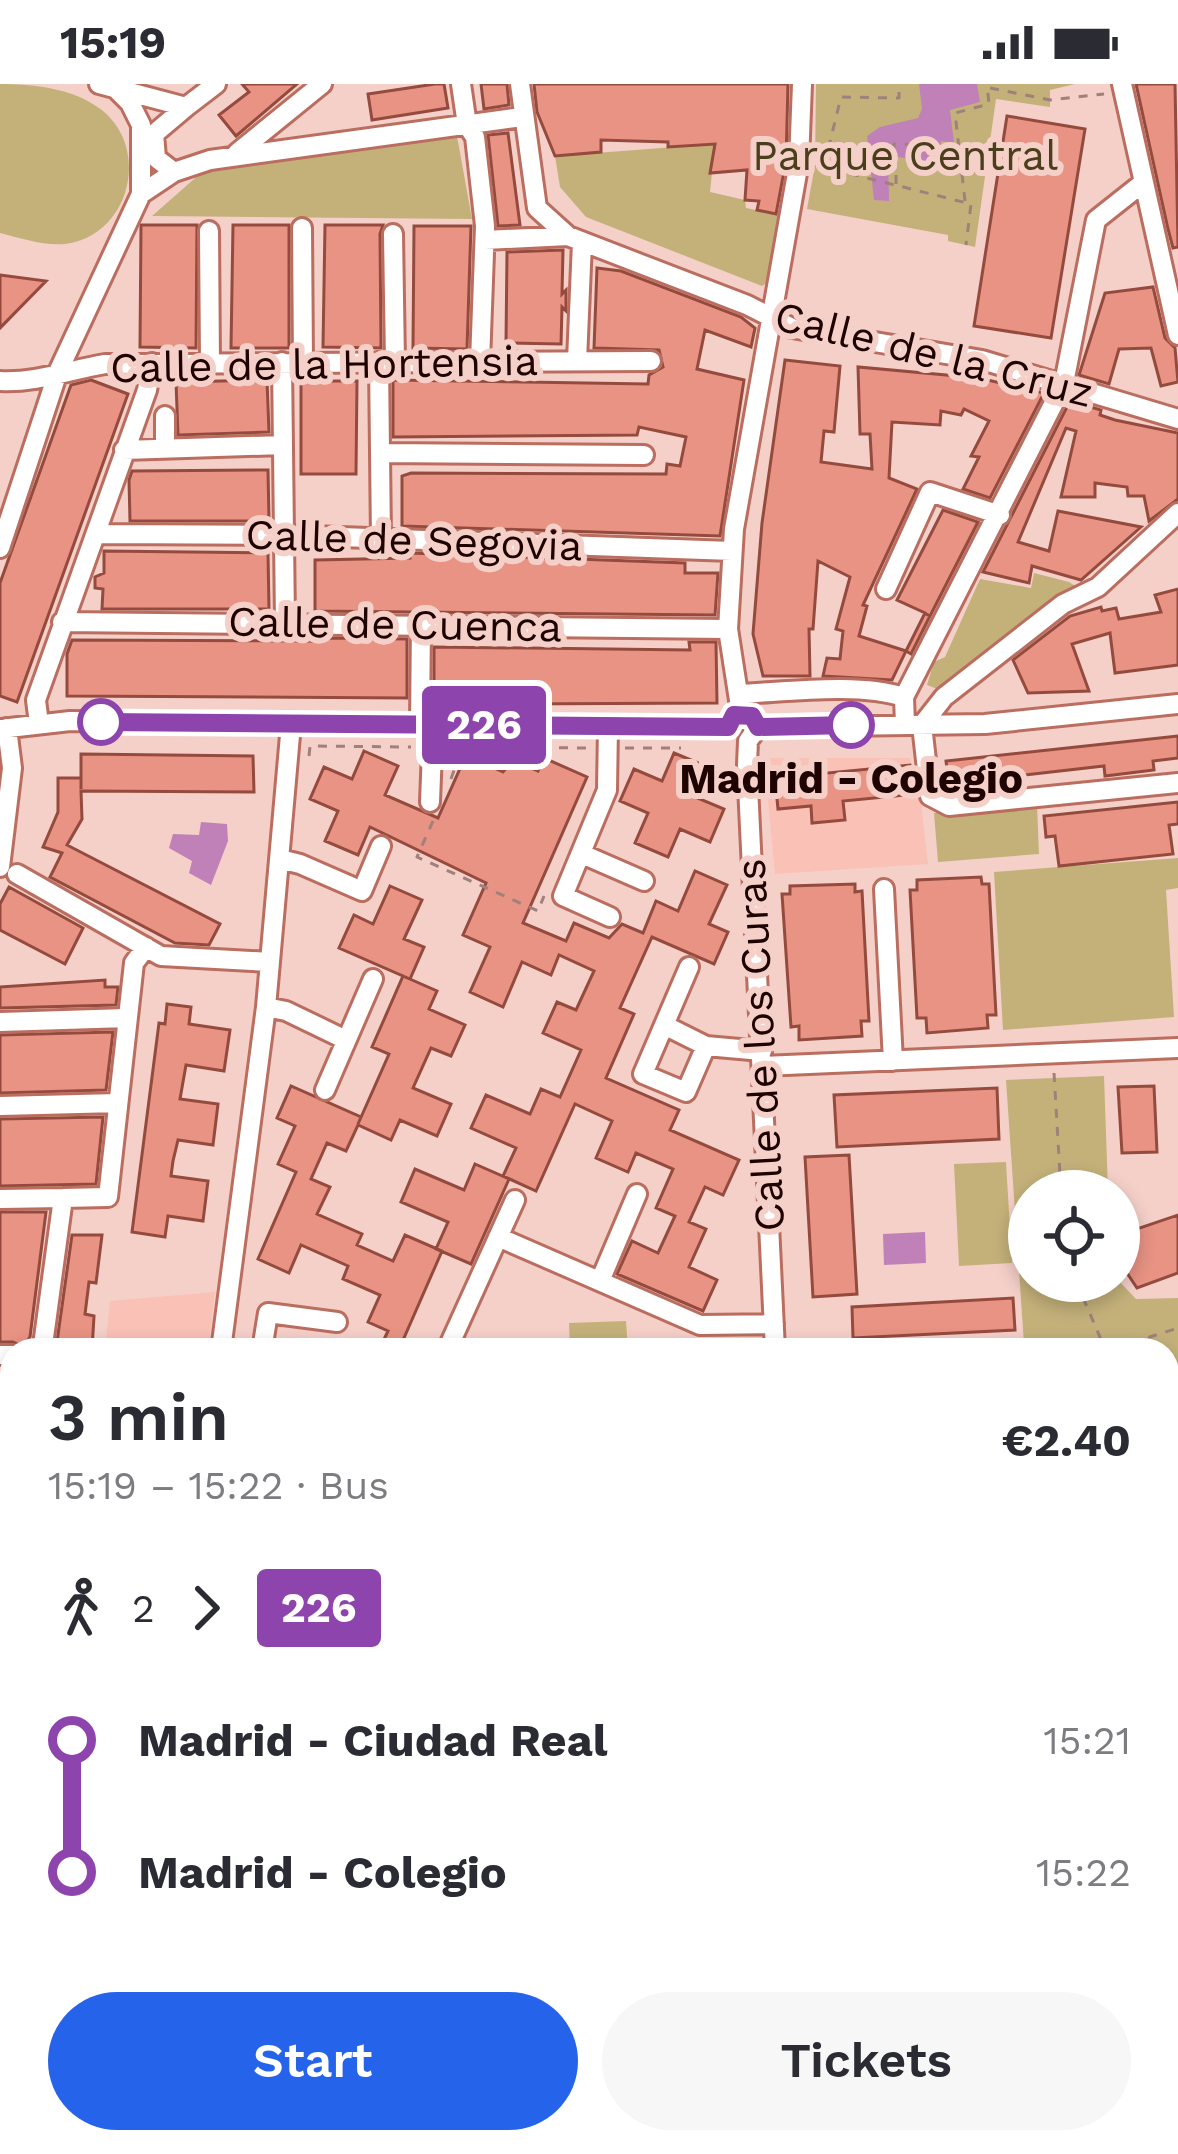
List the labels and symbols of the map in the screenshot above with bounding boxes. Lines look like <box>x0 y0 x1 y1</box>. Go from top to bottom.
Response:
park label: Parque Central <box>752 131 1058 180</box>
street label: Calle de la Cruz <box>770 291 1098 417</box>
street label: Calle de la Hortensia <box>110 336 538 392</box>
street label: Calle de Segovia <box>245 510 583 570</box>
street label: Calle de Cuenca <box>228 597 562 651</box>
line badge: 226 <box>415 686 553 764</box>
unlabelled marker <box>79 700 123 744</box>
marker: Madrid - Colegio <box>829 703 873 747</box>
place label: Madrid - Colegio <box>679 754 1023 803</box>
street label: Calle de los Curas <box>726 857 794 1233</box>

